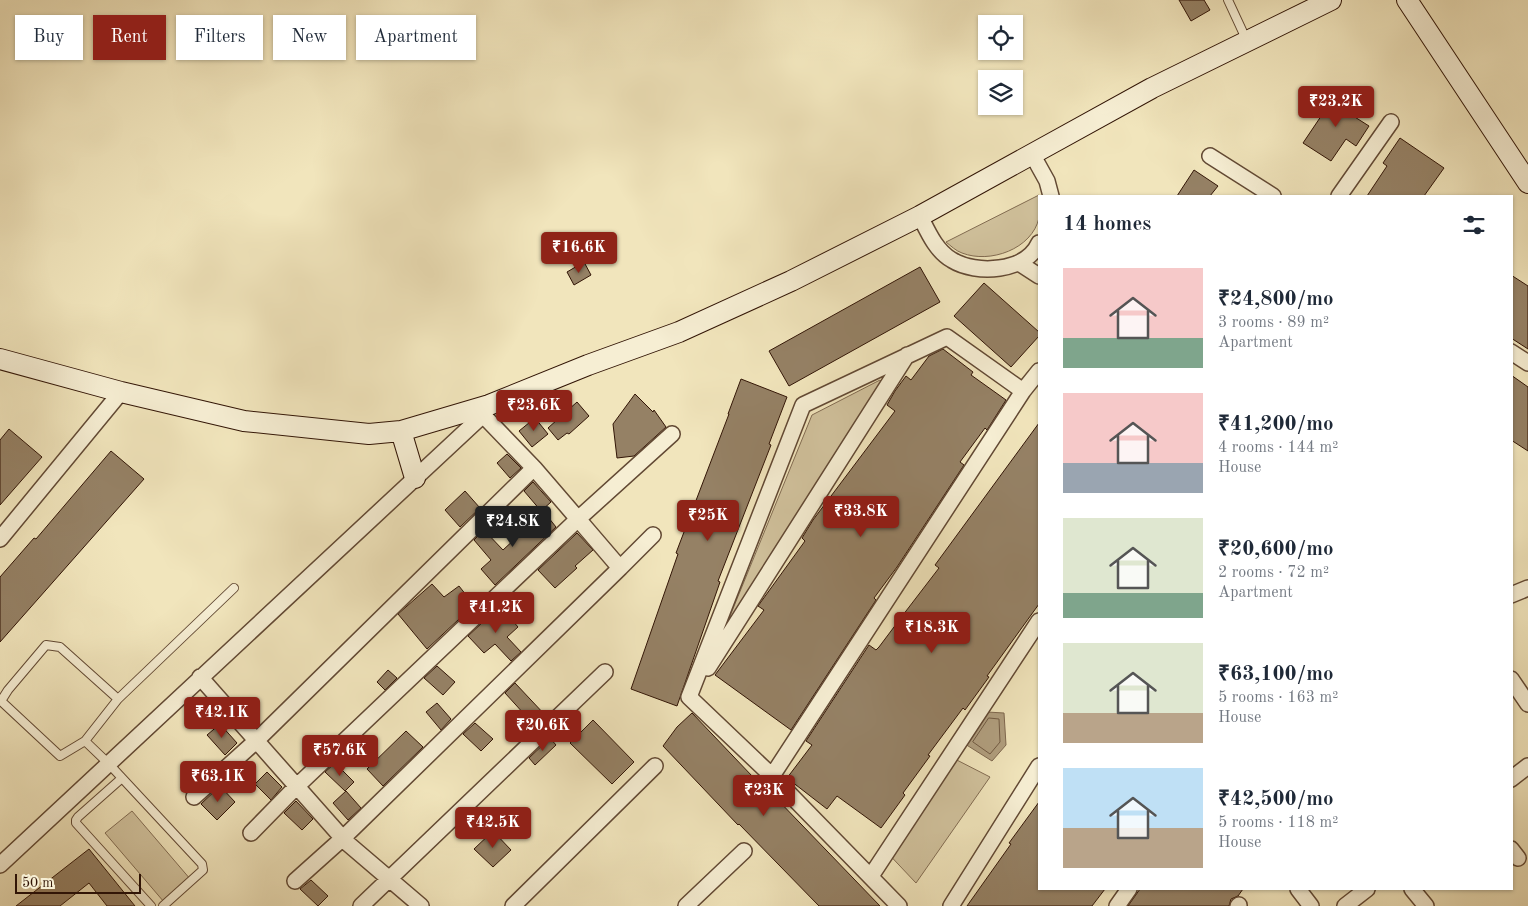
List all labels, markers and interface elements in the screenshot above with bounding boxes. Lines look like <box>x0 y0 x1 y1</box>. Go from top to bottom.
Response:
chip: Buy <box>15 15 83 60</box>
chip: Rent <box>93 15 166 60</box>
chip: Filters <box>176 15 263 60</box>
chip: New <box>273 15 346 60</box>
chip: Apartment <box>356 15 476 60</box>
map controls <box>978 15 1023 115</box>
button: locate <box>978 15 1023 60</box>
button: layers <box>978 70 1023 115</box>
pin: ₹23.2K <box>1295 86 1377 128</box>
text: ₹23.2K <box>1309 94 1363 110</box>
icon: filters <box>1460 211 1488 239</box>
text: 14 homes <box>1063 214 1151 235</box>
pin: ₹16.6K <box>538 232 620 274</box>
text: ₹16.6K <box>552 240 606 256</box>
icon: home <box>1103 288 1163 348</box>
text: ₹24,800/mo <box>1218 289 1334 310</box>
text: 3 rooms · 89 m² <box>1218 315 1329 331</box>
text: Apartment <box>1218 335 1293 351</box>
pin: ₹23.6K <box>493 390 575 432</box>
text: ₹23.6K <box>507 398 561 414</box>
icon: home <box>1103 413 1163 473</box>
text: ₹41,200/mo <box>1218 414 1334 435</box>
text: 4 rooms · 144 m² <box>1218 440 1338 456</box>
text: House <box>1218 460 1261 476</box>
pin: ₹33.8K <box>820 496 902 538</box>
pin: ₹25K <box>678 500 738 542</box>
text: ₹33.8K <box>834 504 888 520</box>
pin: ₹24.8K <box>472 506 554 548</box>
text: ₹25K <box>688 508 728 524</box>
text: ₹24.8K <box>486 514 540 530</box>
icon: home <box>1103 538 1163 598</box>
text: ₹20,600/mo <box>1218 539 1334 560</box>
text: 2 rooms · 72 m² <box>1218 565 1329 581</box>
text: Apartment <box>1218 585 1293 601</box>
pin: ₹41.2K <box>455 592 537 634</box>
text: ₹41.2K <box>469 600 523 616</box>
pin: ₹18.3K <box>891 612 973 654</box>
text: ₹18.3K <box>905 620 959 636</box>
icon: home <box>1103 663 1163 723</box>
text: ₹63,100/mo <box>1218 664 1334 685</box>
text: 5 rooms · 163 m² <box>1218 690 1338 706</box>
pin: ₹42.1K <box>181 696 263 739</box>
text: ₹42.1K <box>195 705 249 721</box>
pin: ₹20.6K <box>502 710 584 752</box>
text: House <box>1218 710 1261 726</box>
text: ₹20.6K <box>516 718 570 734</box>
pin: ₹57.6K <box>299 734 381 777</box>
text: ₹57.6K <box>313 743 367 759</box>
pin: ₹63.1K <box>177 760 259 803</box>
text: ₹63.1K <box>191 769 245 785</box>
pin: ₹23K <box>734 774 794 817</box>
text: ₹23K <box>744 783 784 799</box>
icon: home <box>1103 788 1163 848</box>
text: ₹42,500/mo <box>1218 789 1334 810</box>
pin: ₹42.5K <box>452 806 534 849</box>
text: ₹42.5K <box>466 815 520 831</box>
text: 5 rooms · 118 m² <box>1218 815 1338 831</box>
text: House <box>1218 835 1261 851</box>
scale bar <box>15 871 141 894</box>
text: 50 m <box>22 876 53 890</box>

